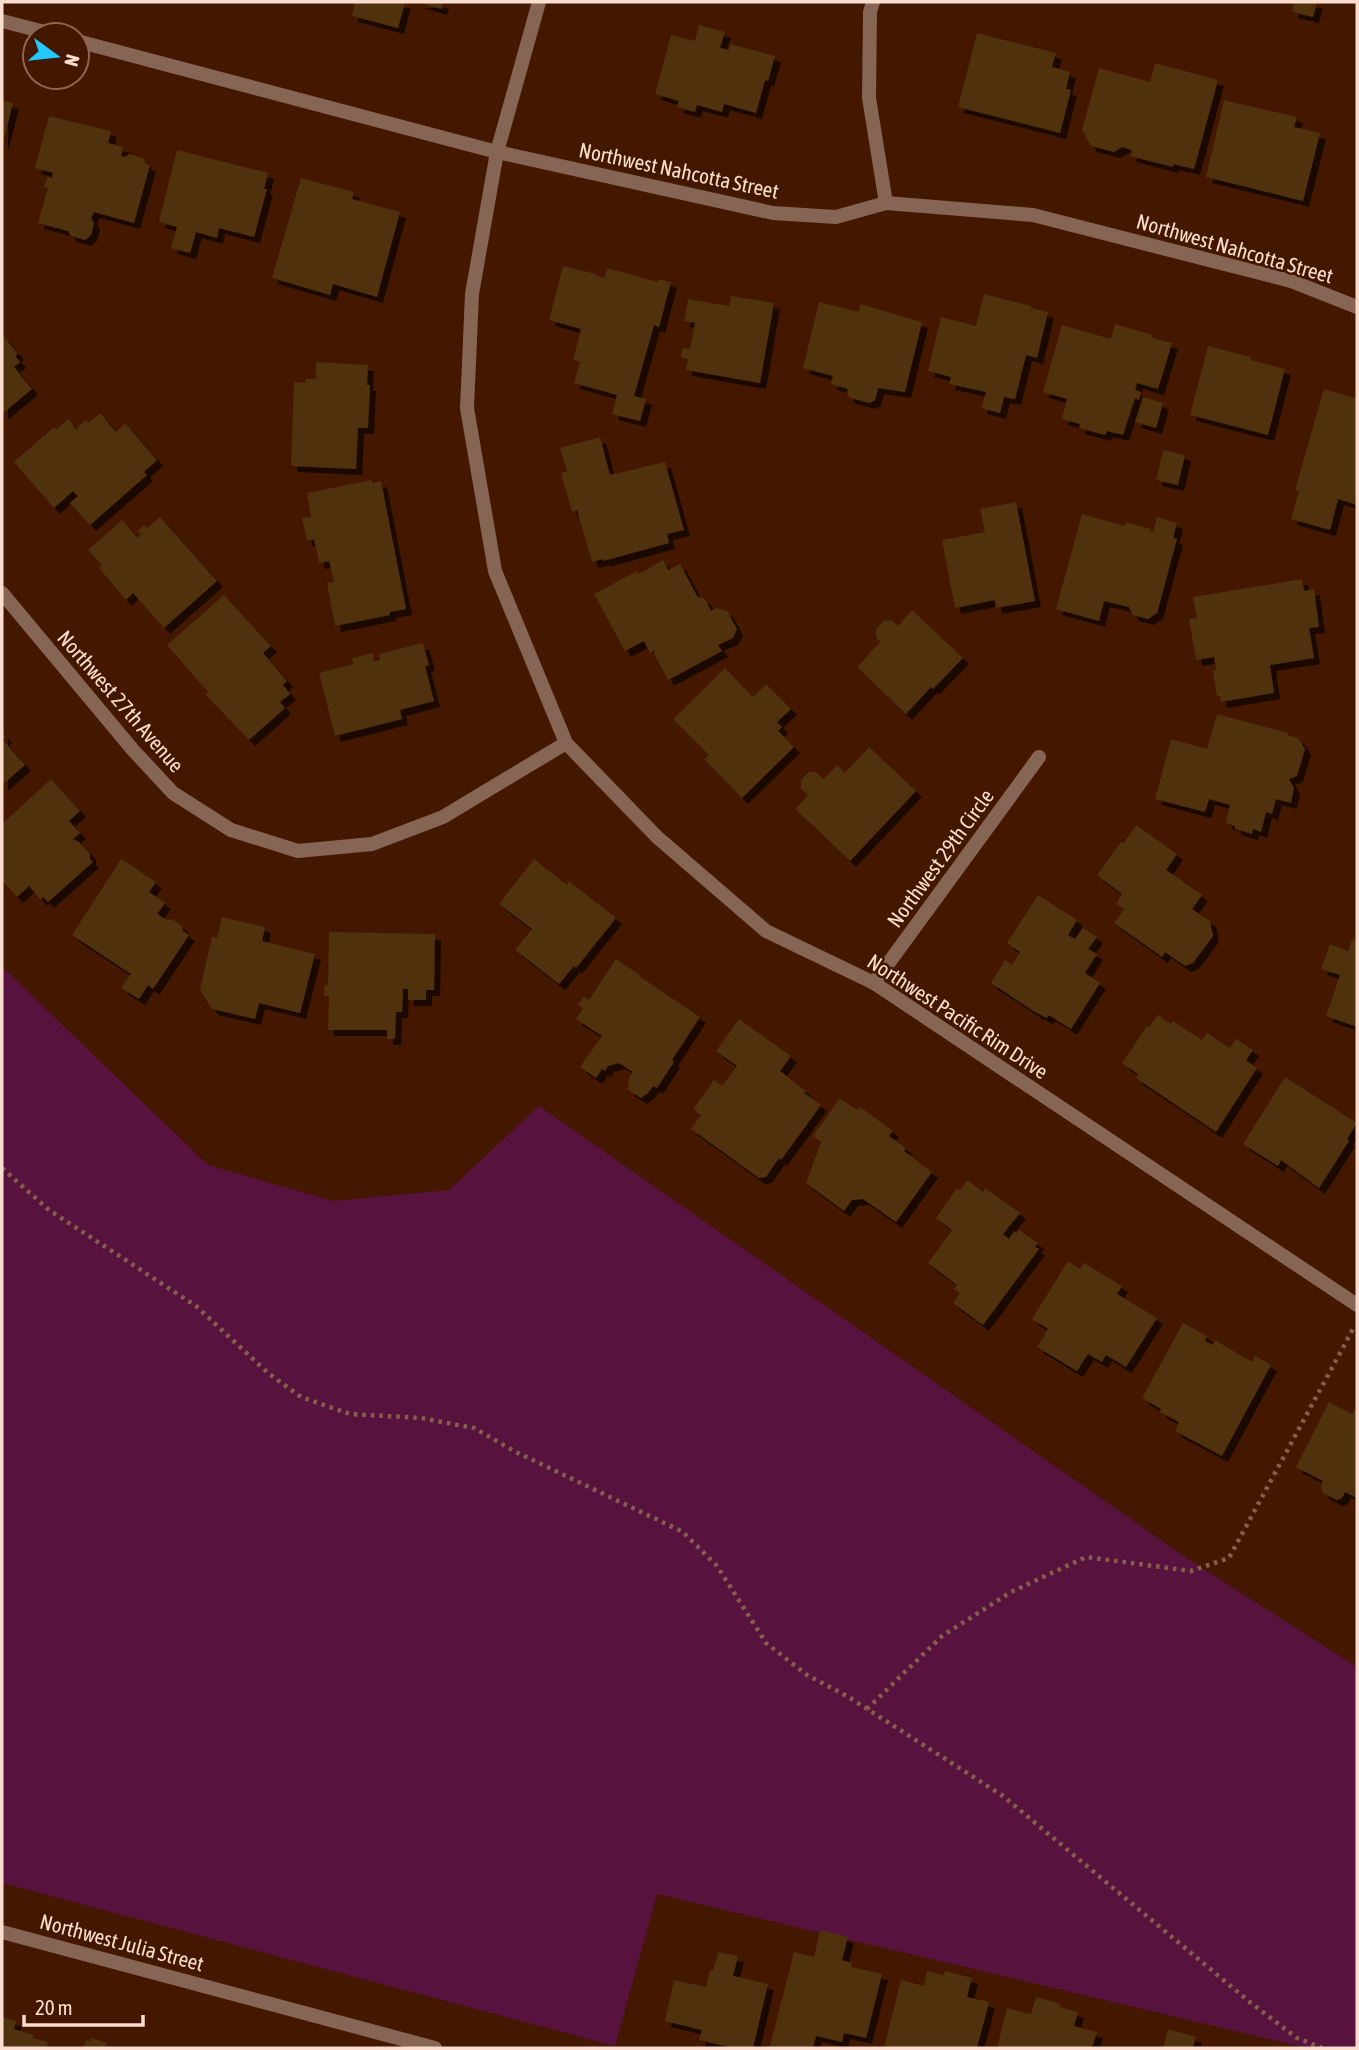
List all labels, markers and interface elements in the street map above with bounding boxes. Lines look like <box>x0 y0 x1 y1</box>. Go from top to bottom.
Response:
north arrow <box>21 21 91 91</box>
text: N <box>60 52 84 69</box>
street label: Northwest Nahcotta Street <box>577 137 781 203</box>
street label: Northwest Nahcotta Street <box>1134 208 1336 288</box>
street label: Northwest 27th Avenue <box>53 625 189 777</box>
street label: Northwest 29th Circle <box>882 784 998 932</box>
street label: Northwest Pacific Rim Drive <box>863 949 1053 1083</box>
street label: Northwest Julia Street <box>37 1909 207 1975</box>
scale bar <box>24 1983 144 2027</box>
text: 20 m <box>35 1995 73 2019</box>

